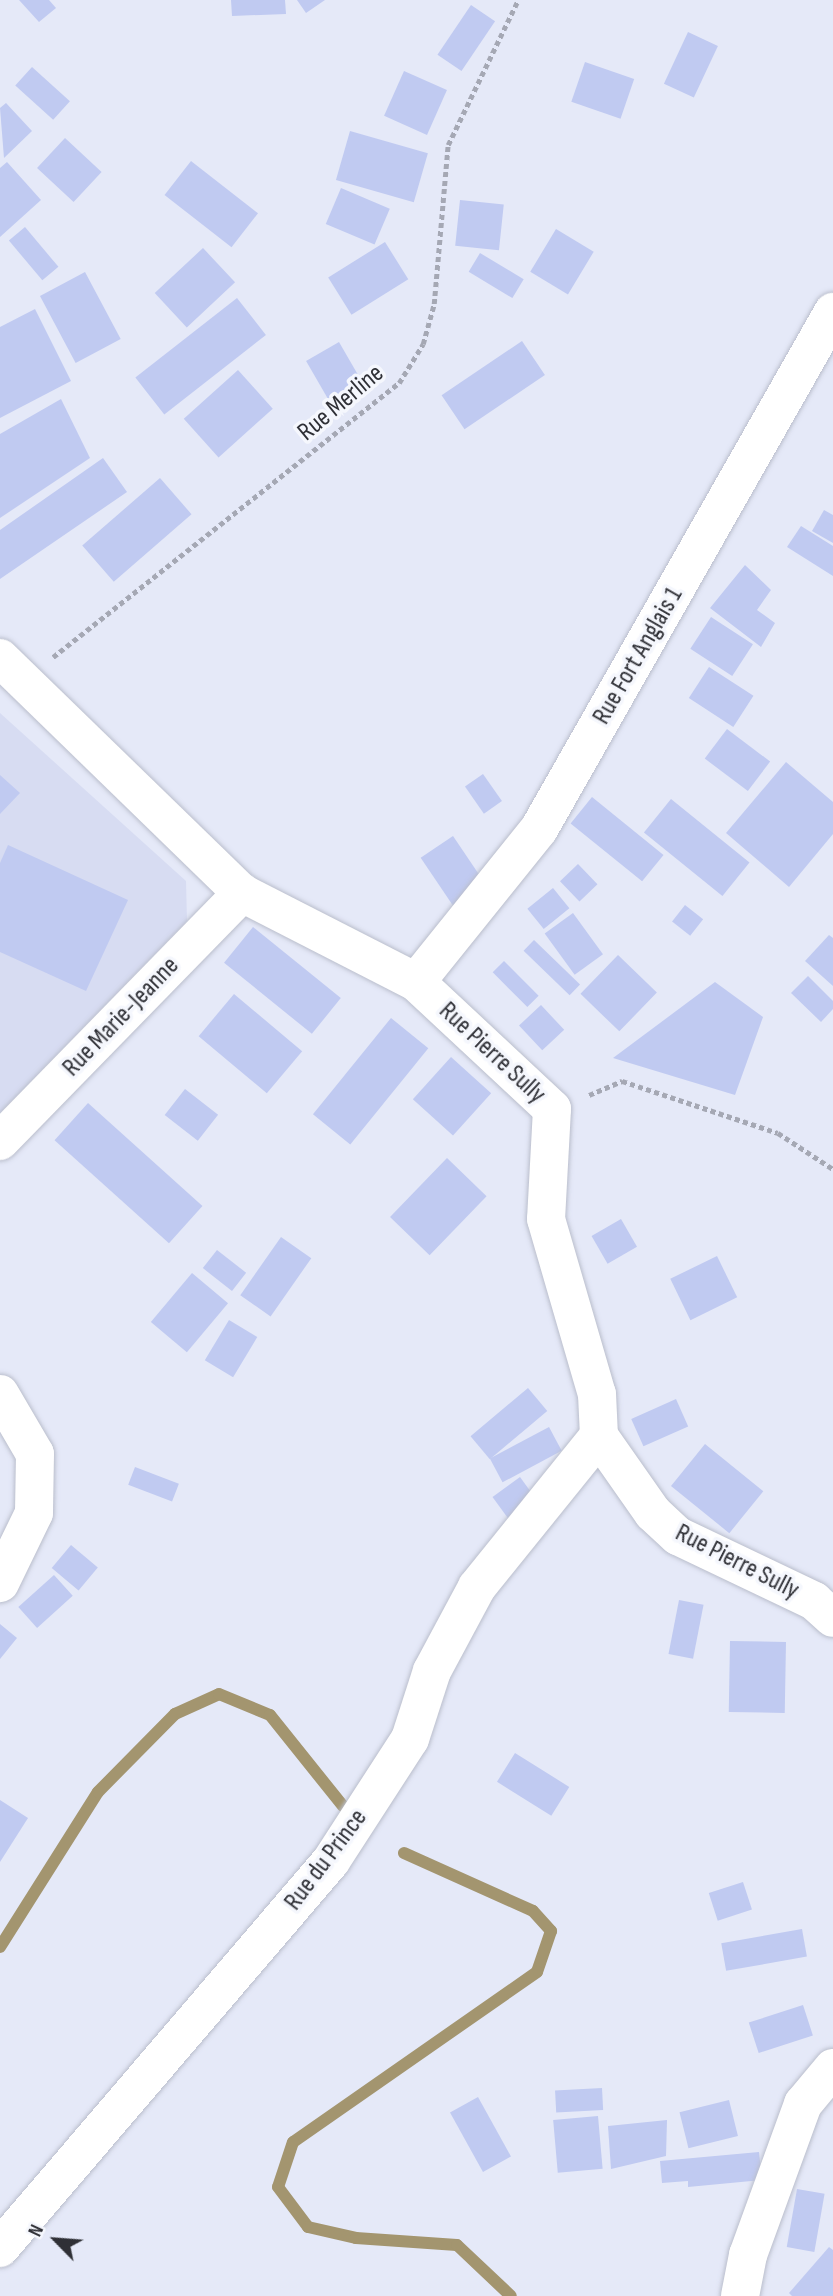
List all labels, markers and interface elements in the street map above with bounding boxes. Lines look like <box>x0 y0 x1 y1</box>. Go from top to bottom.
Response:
street label: Rue Merline <box>292 358 390 448</box>
street label: Rue Fort Anglais 1 <box>586 582 690 730</box>
street label: Rue Marie-Jeanne <box>56 951 186 1083</box>
street label: Rue Pierre Sully <box>432 996 552 1110</box>
street label: Rue Pierre Sully <box>670 1518 804 1606</box>
street label: Rue du Prince <box>278 1803 374 1917</box>
north arrow <box>21 2205 91 2275</box>
text: N <box>24 2221 49 2240</box>

